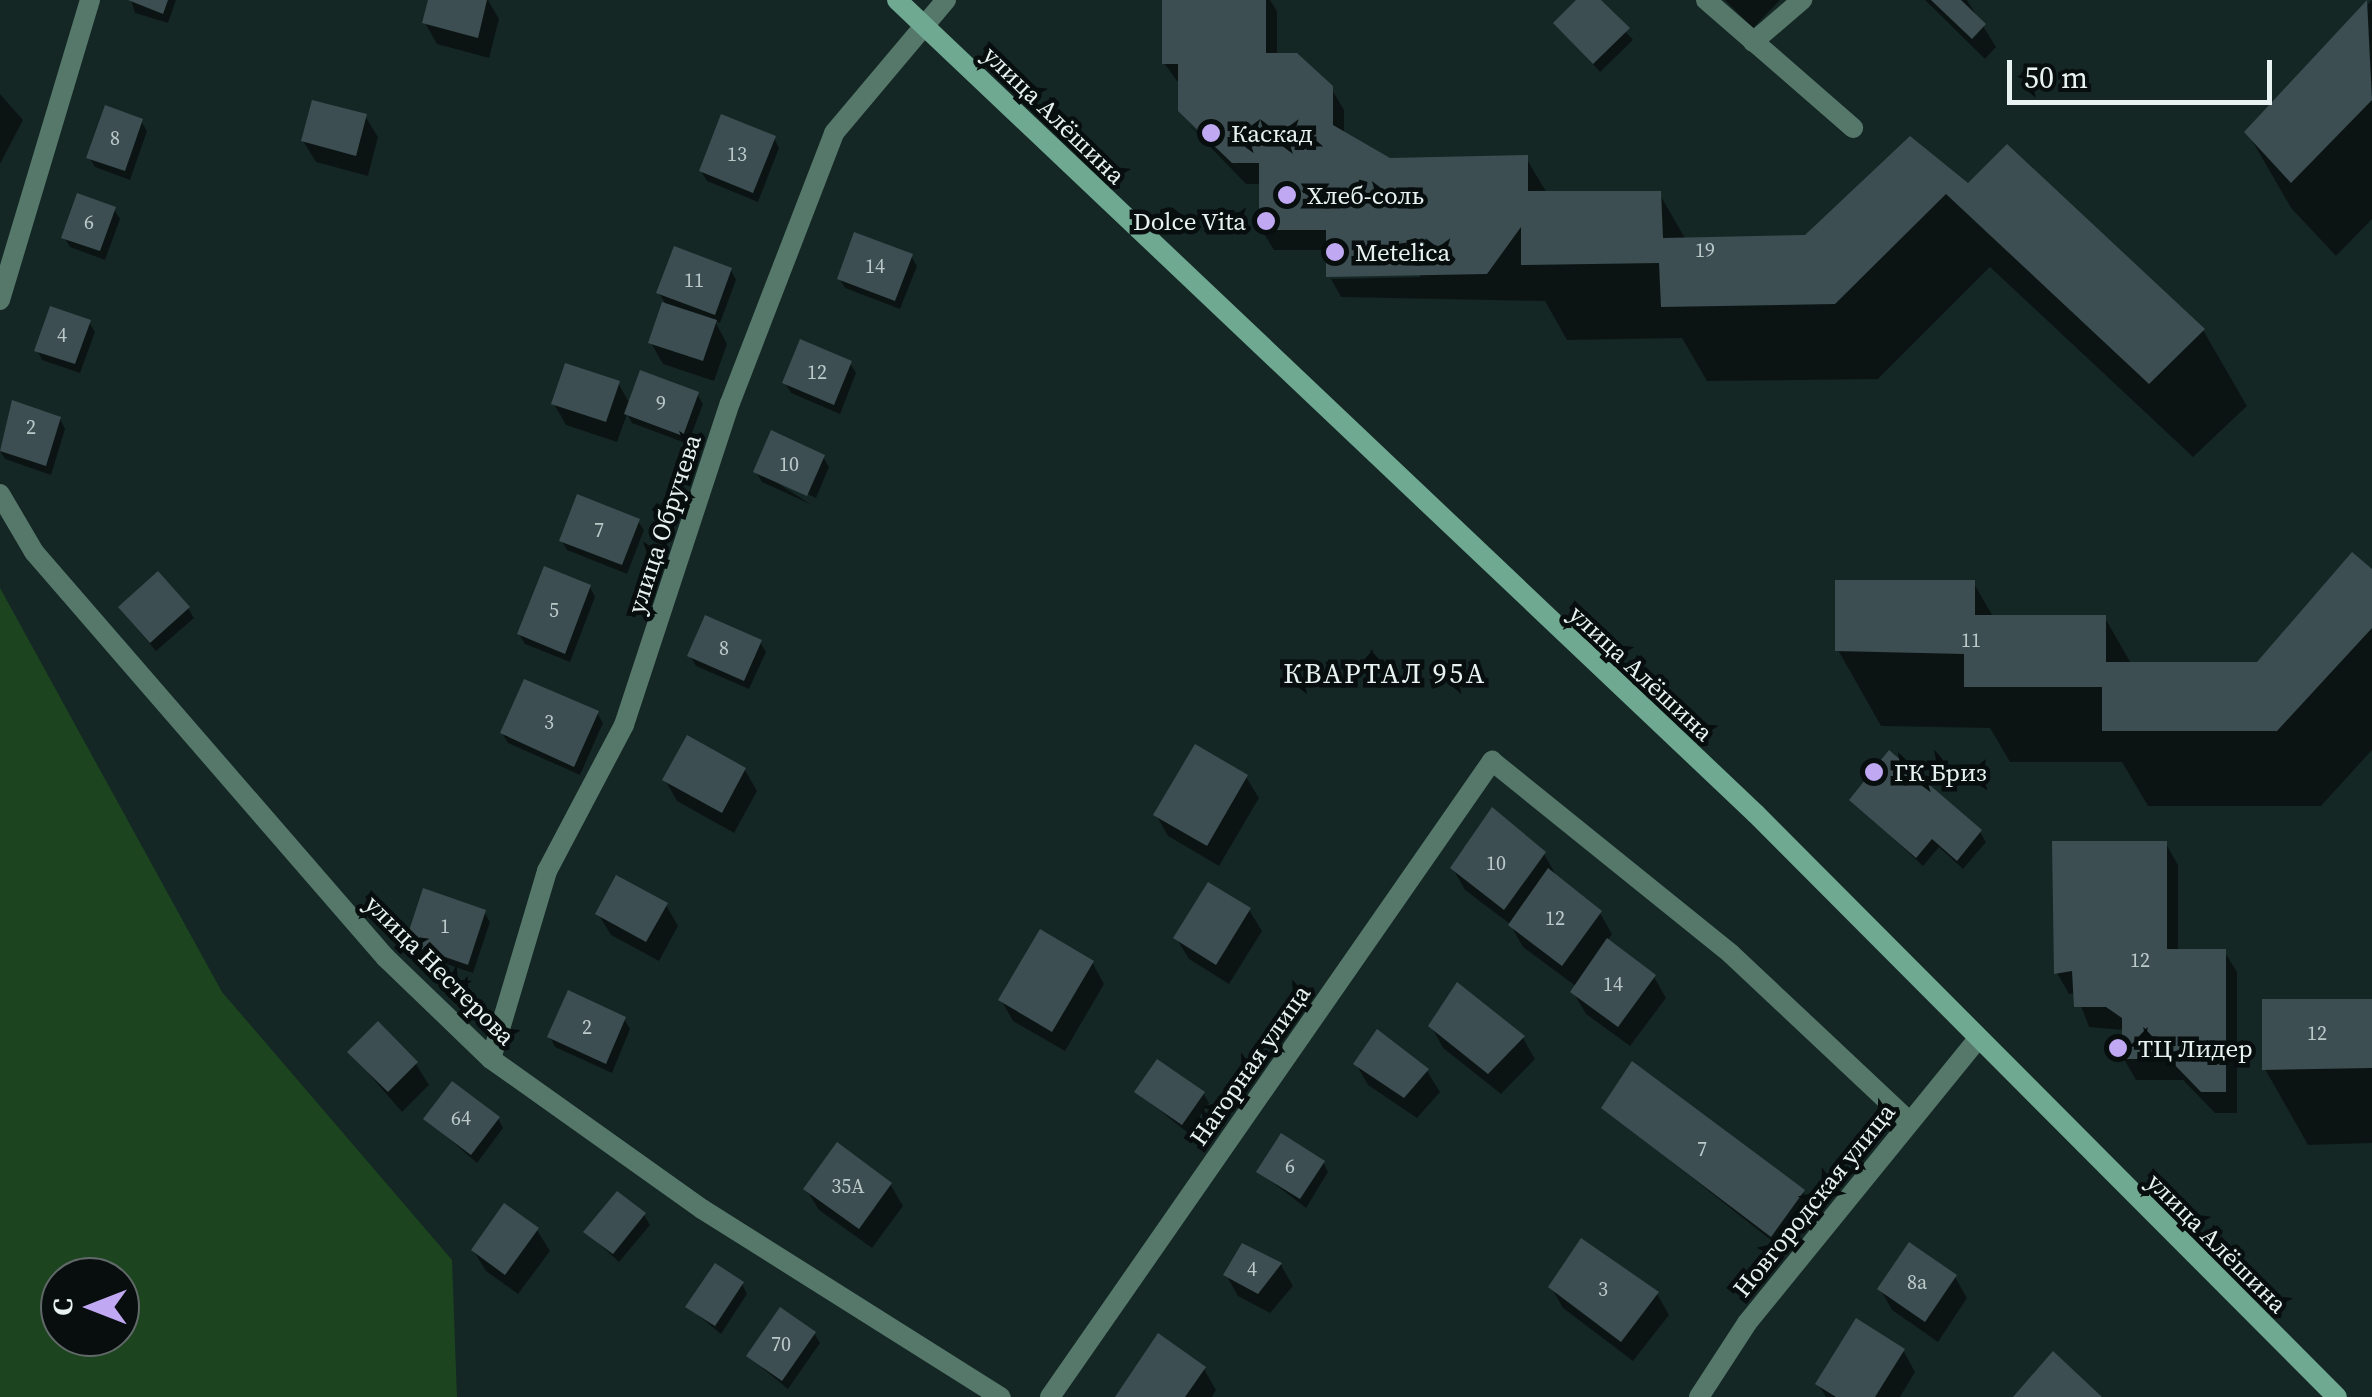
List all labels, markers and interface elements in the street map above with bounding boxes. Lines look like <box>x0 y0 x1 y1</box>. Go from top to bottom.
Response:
street label: улица Алёшина <box>977 40 1131 190</box>
scale bar <box>2012 40 2277 102</box>
text: 50 m <box>2024 57 2088 98</box>
place label: Каскад <box>1231 118 1313 148</box>
marker: Каскад <box>1200 122 1222 144</box>
house number: 8 <box>110 126 120 150</box>
house number: 13 <box>727 142 747 166</box>
place label: Хлеб-соль <box>1307 180 1424 210</box>
marker: Хлеб-соль <box>1276 184 1298 206</box>
place label: Dolce Vita <box>1132 206 1246 236</box>
house number: 6 <box>84 210 94 234</box>
marker: Dolce Vita <box>1255 210 1277 232</box>
place label: Metelica <box>1355 237 1450 267</box>
house number: 19 <box>1695 238 1715 262</box>
marker: Metelica <box>1324 241 1346 263</box>
house number: 14 <box>865 254 885 278</box>
house number: 11 <box>684 268 704 292</box>
house number: 4 <box>57 323 67 347</box>
house number: 12 <box>807 360 827 384</box>
house number: 9 <box>656 391 666 415</box>
house number: 2 <box>26 415 36 439</box>
street label: улица Обручева <box>621 431 707 617</box>
house number: 10 <box>779 452 799 476</box>
house number: 7 <box>594 518 604 542</box>
house number: 5 <box>549 598 559 622</box>
street label: улица Алёшина <box>1563 599 1719 747</box>
house number: 11 <box>1961 628 1981 652</box>
house number: 8 <box>719 636 729 660</box>
district label: КВАРТАЛ 95А <box>1283 656 1487 690</box>
house number: 3 <box>544 710 554 734</box>
place label: ГК Бриз <box>1894 757 1987 787</box>
marker: ГК Бриз <box>1863 761 1885 783</box>
house number: 10 <box>1486 851 1506 875</box>
street label: улица Нестерова <box>359 889 521 1051</box>
house number: 12 <box>1545 906 1565 930</box>
house number: 1 <box>440 914 450 938</box>
house number: 12 <box>2130 948 2150 972</box>
house number: 14 <box>1603 972 1623 996</box>
street label: Нагорная улица <box>1183 979 1317 1151</box>
house number: 2 <box>582 1015 592 1039</box>
house number: 12 <box>2307 1021 2327 1045</box>
place label: ТЦ Лидер <box>2138 1033 2253 1063</box>
marker: ТЦ Лидер <box>2107 1037 2129 1059</box>
street label: Новгородская улица <box>1727 1097 1901 1303</box>
house number: 64 <box>451 1106 471 1130</box>
house number: 7 <box>1697 1137 1707 1161</box>
house number: 6 <box>1285 1154 1295 1178</box>
street label: улица Алёшина <box>2141 1167 2293 1319</box>
house number: 35А <box>831 1174 865 1198</box>
north arrow <box>40 1257 140 1357</box>
house number: 4 <box>1247 1257 1257 1281</box>
house number: 8а <box>1907 1270 1927 1294</box>
house number: 3 <box>1598 1277 1608 1301</box>
text: С <box>43 1298 81 1316</box>
house number: 70 <box>771 1332 791 1356</box>

